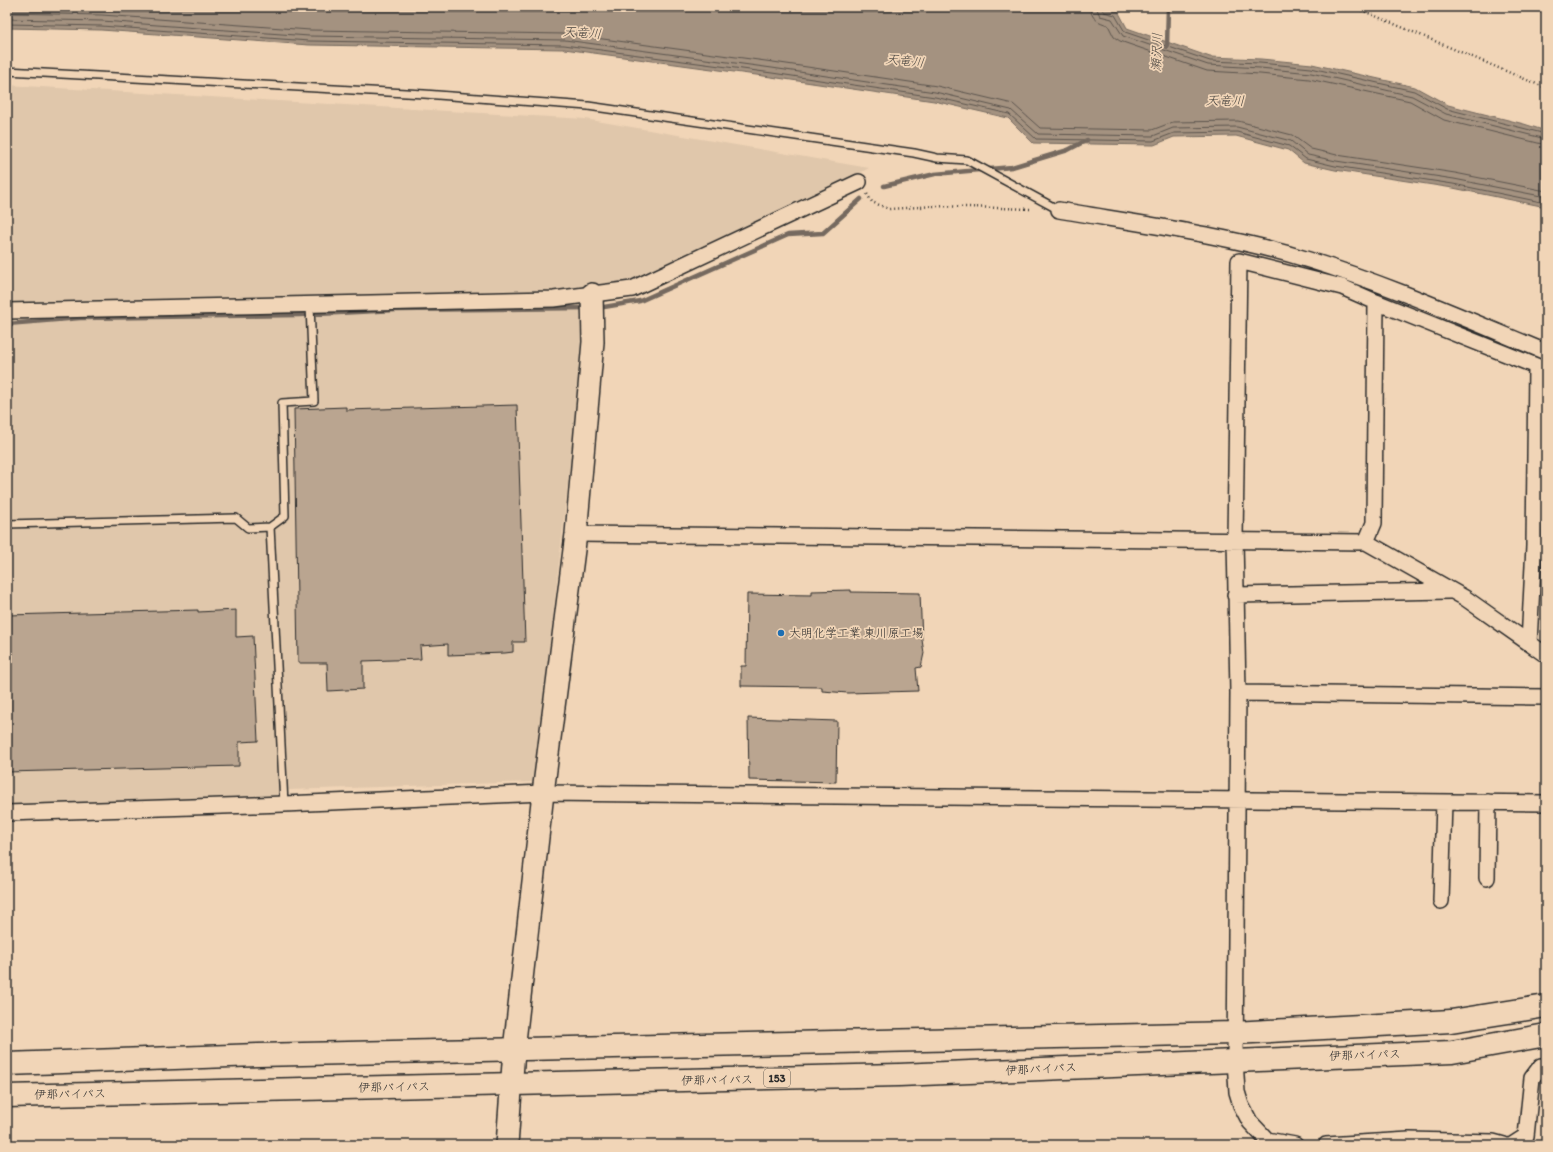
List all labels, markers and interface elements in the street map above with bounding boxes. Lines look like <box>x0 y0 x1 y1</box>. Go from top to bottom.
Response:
water label: 天竜川 <box>562 24 602 41</box>
water label: 瀬沢川 <box>1148 32 1165 72</box>
water label: 天竜川 <box>885 51 925 70</box>
water label: 天竜川 <box>1205 93 1245 108</box>
place label: 大明化学工業 東川原工場 <box>789 626 924 640</box>
marker: 大明化学工業 東川原工場 <box>776 628 786 638</box>
street label: 伊那バイパス <box>1329 1047 1401 1063</box>
street label: 伊那バイパス <box>1005 1060 1077 1078</box>
road number: 153 <box>764 1069 790 1087</box>
street label: 伊那バイパス <box>681 1072 753 1088</box>
street label: 伊那バイパス <box>358 1079 430 1095</box>
street label: 伊那バイパス <box>34 1086 106 1102</box>

